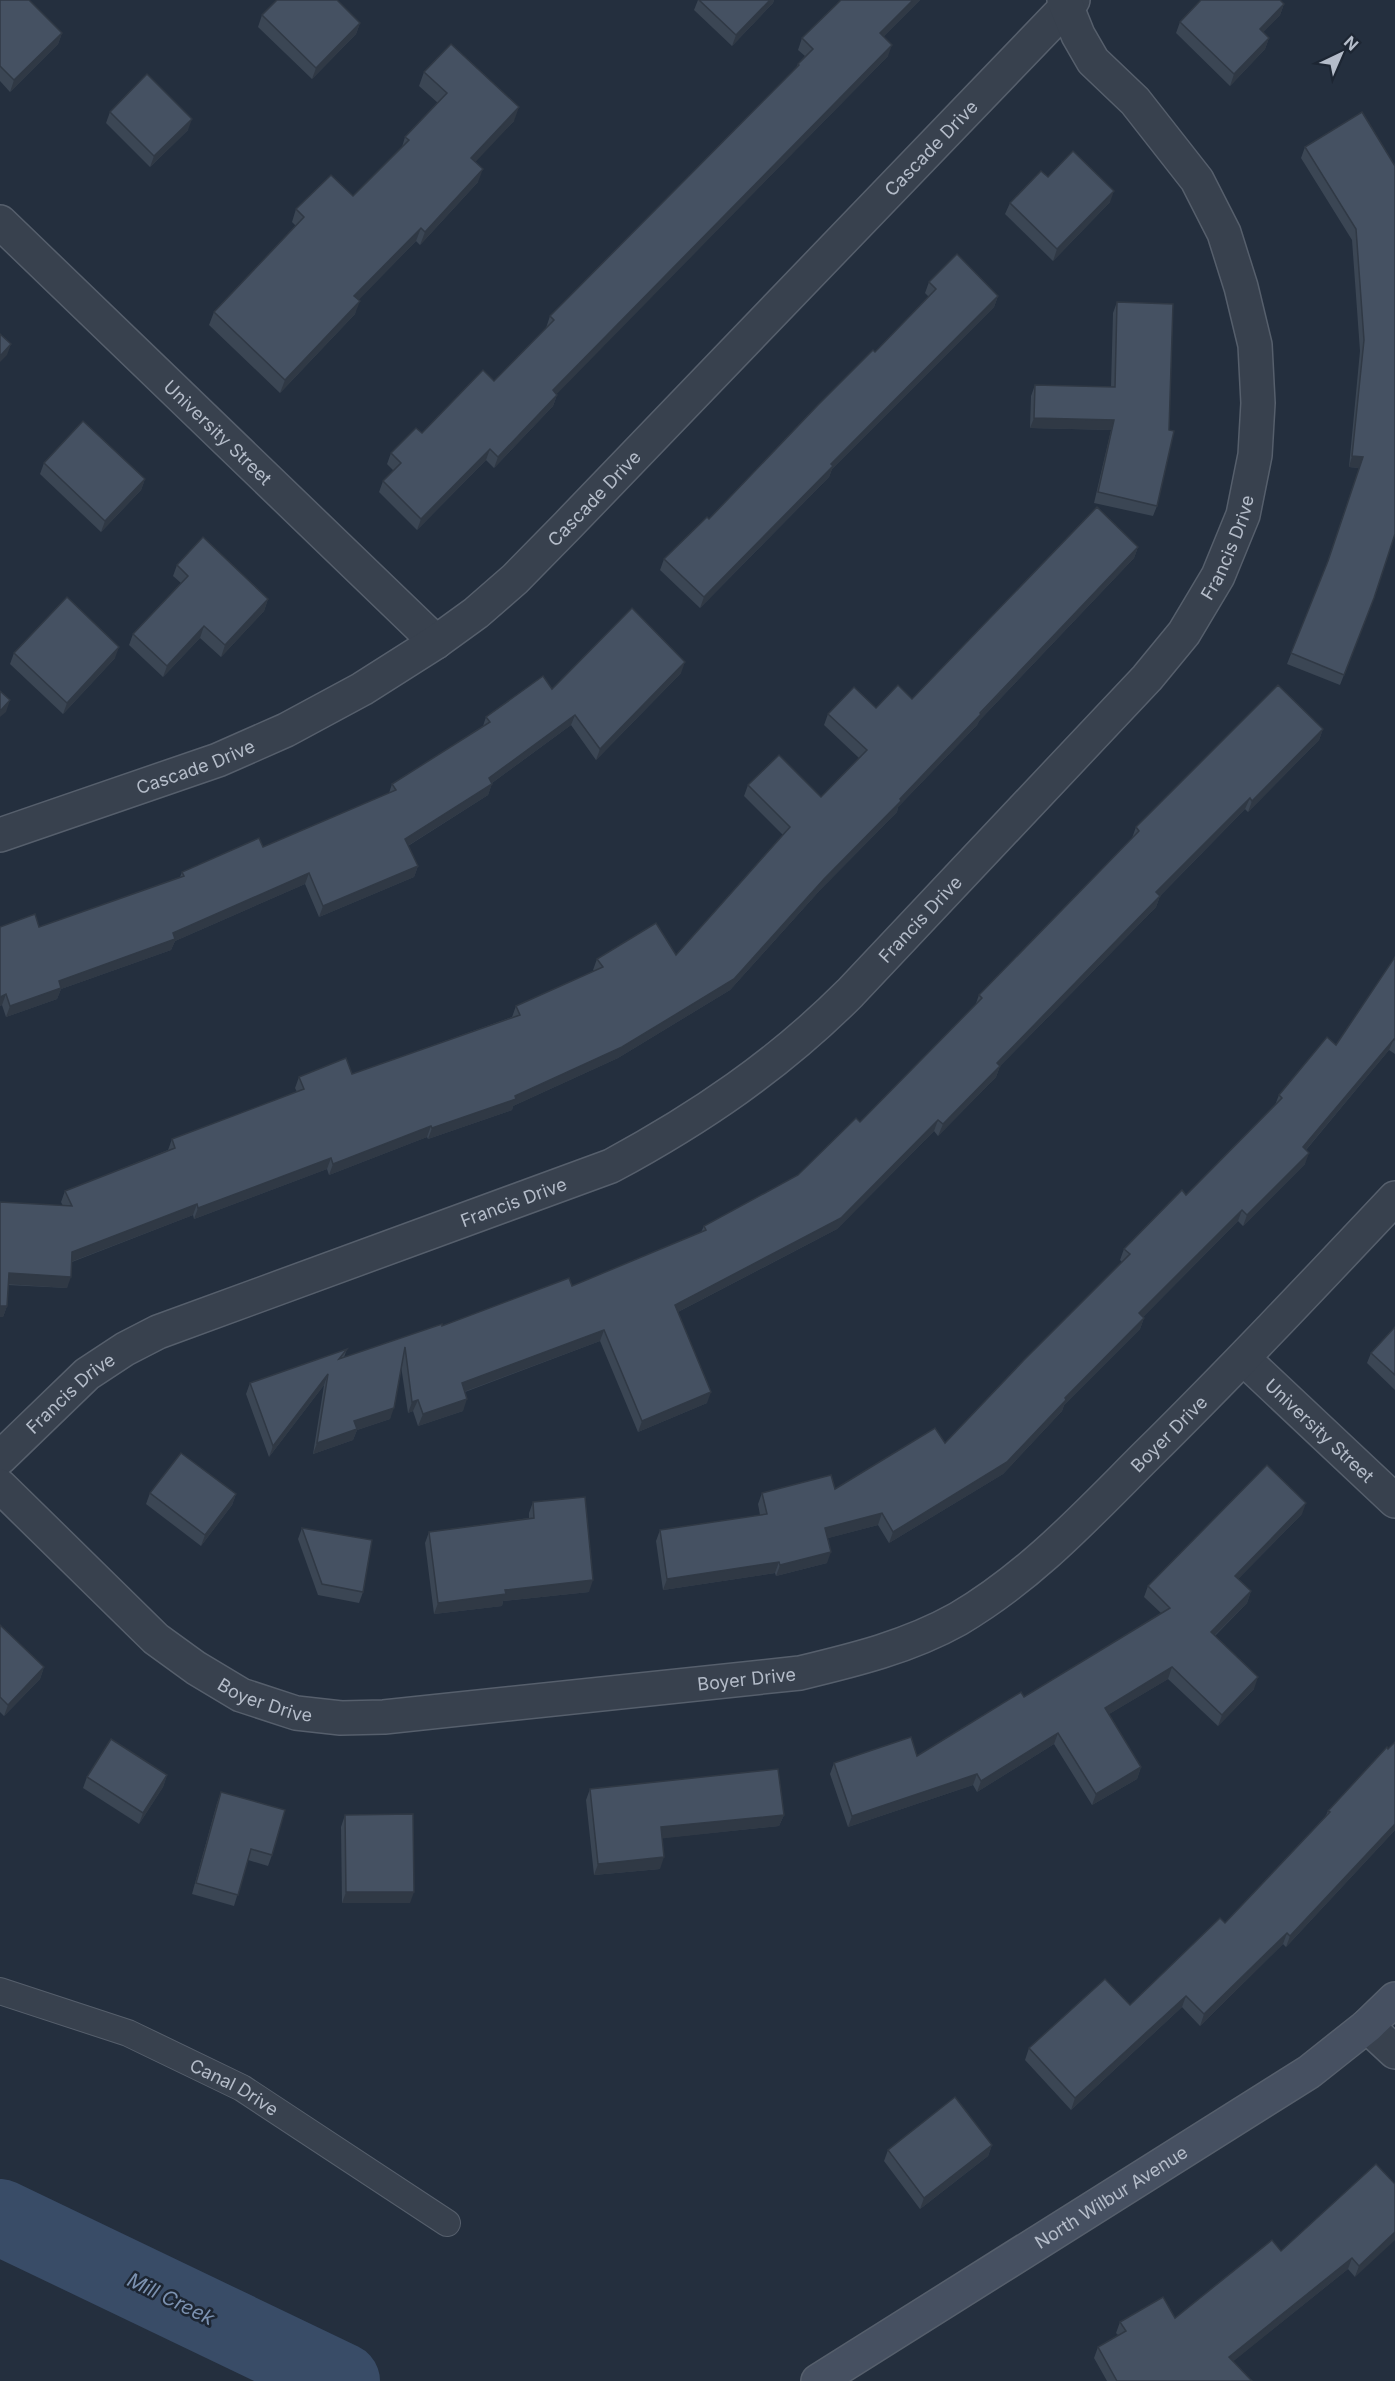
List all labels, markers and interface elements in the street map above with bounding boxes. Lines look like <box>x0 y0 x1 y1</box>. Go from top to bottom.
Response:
north arrow <box>1311 24 1371 84</box>
text: N <box>1340 32 1363 55</box>
street label: Cascade Drive <box>880 96 982 200</box>
street label: University Street <box>160 376 277 489</box>
street label: Cascade Drive <box>543 446 645 550</box>
street label: Francis Drive <box>1196 493 1257 603</box>
street label: Cascade Drive <box>133 735 258 798</box>
street label: Francis Drive <box>874 871 966 967</box>
street label: Francis Drive <box>457 1173 569 1231</box>
street label: Francis Drive <box>22 1348 119 1438</box>
street label: University Street <box>1261 1374 1379 1486</box>
street label: Boyer Drive <box>1126 1391 1211 1476</box>
street label: Boyer Drive <box>696 1663 797 1694</box>
street label: Boyer Drive <box>214 1673 313 1725</box>
street label: Canal Drive <box>187 2054 283 2120</box>
street label: North Wilbur Avenue <box>1031 2141 1191 2253</box>
water label: Mill Creek <box>123 2268 219 2331</box>

